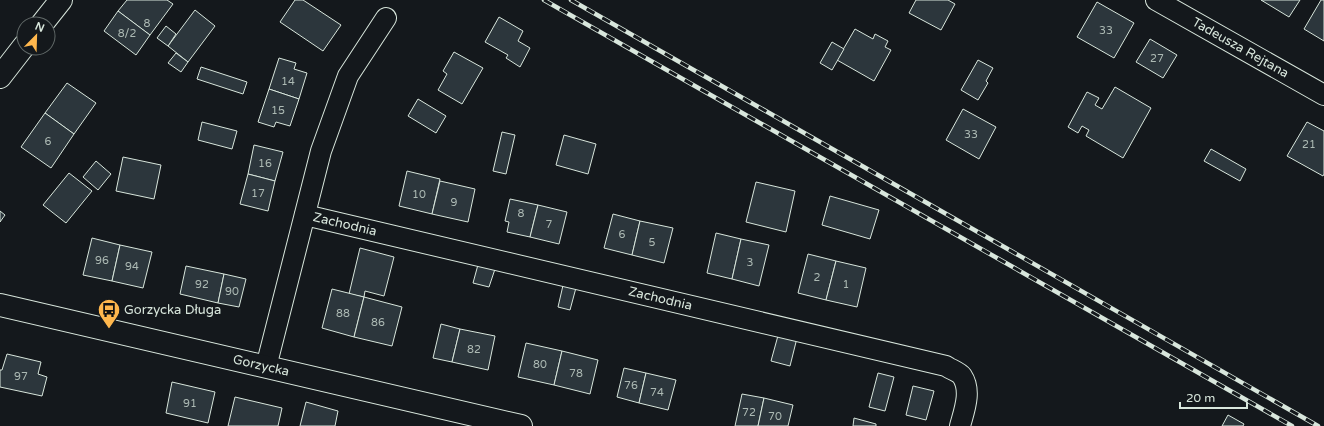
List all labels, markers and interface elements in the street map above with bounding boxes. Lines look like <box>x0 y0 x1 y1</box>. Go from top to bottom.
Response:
street label: Tadeusza Rejtana <box>1189 14 1292 81</box>
north arrow <box>16 16 56 56</box>
house number: 8 <box>144 17 151 30</box>
text: N <box>33 20 46 35</box>
house number: 33 <box>1099 24 1113 37</box>
house number: 8/2 <box>118 27 136 40</box>
house number: 27 <box>1150 52 1164 65</box>
house number: 14 <box>281 75 295 88</box>
house number: 15 <box>271 104 285 117</box>
house number: 33 <box>964 128 978 141</box>
house number: 6 <box>45 135 52 148</box>
house number: 21 <box>1302 138 1316 151</box>
house number: 16 <box>258 157 272 170</box>
house number: 17 <box>251 187 265 200</box>
house number: 10 <box>412 188 426 201</box>
house number: 9 <box>451 196 458 209</box>
house number: 8 <box>518 207 525 220</box>
street label: Zachodnia <box>311 209 378 240</box>
house number: 7 <box>546 218 553 231</box>
house number: 6 <box>619 228 626 241</box>
house number: 5 <box>649 236 656 249</box>
house number: 96 <box>95 254 109 267</box>
house number: 3 <box>747 256 754 269</box>
house number: 94 <box>125 260 139 273</box>
house number: 2 <box>814 271 821 284</box>
house number: 92 <box>195 278 209 291</box>
house number: 1 <box>843 278 849 291</box>
street label: Zachodnia <box>627 283 694 314</box>
house number: 90 <box>225 285 239 298</box>
bus stop icon: Gorzycka Długa <box>96 297 122 330</box>
place label: Gorzycka Długa <box>124 302 221 318</box>
house number: 88 <box>336 307 350 320</box>
house number: 86 <box>371 316 385 329</box>
house number: 82 <box>467 343 481 356</box>
street label: Gorzycka <box>231 351 291 380</box>
house number: 80 <box>533 358 547 371</box>
house number: 78 <box>569 367 583 380</box>
house number: 97 <box>14 370 28 383</box>
house number: 76 <box>624 379 638 392</box>
scale bar <box>1180 384 1247 410</box>
house number: 74 <box>650 386 664 399</box>
text: 20 m <box>1186 391 1215 405</box>
house number: 91 <box>183 397 197 410</box>
house number: 72 <box>742 406 756 419</box>
house number: 70 <box>768 410 782 423</box>

